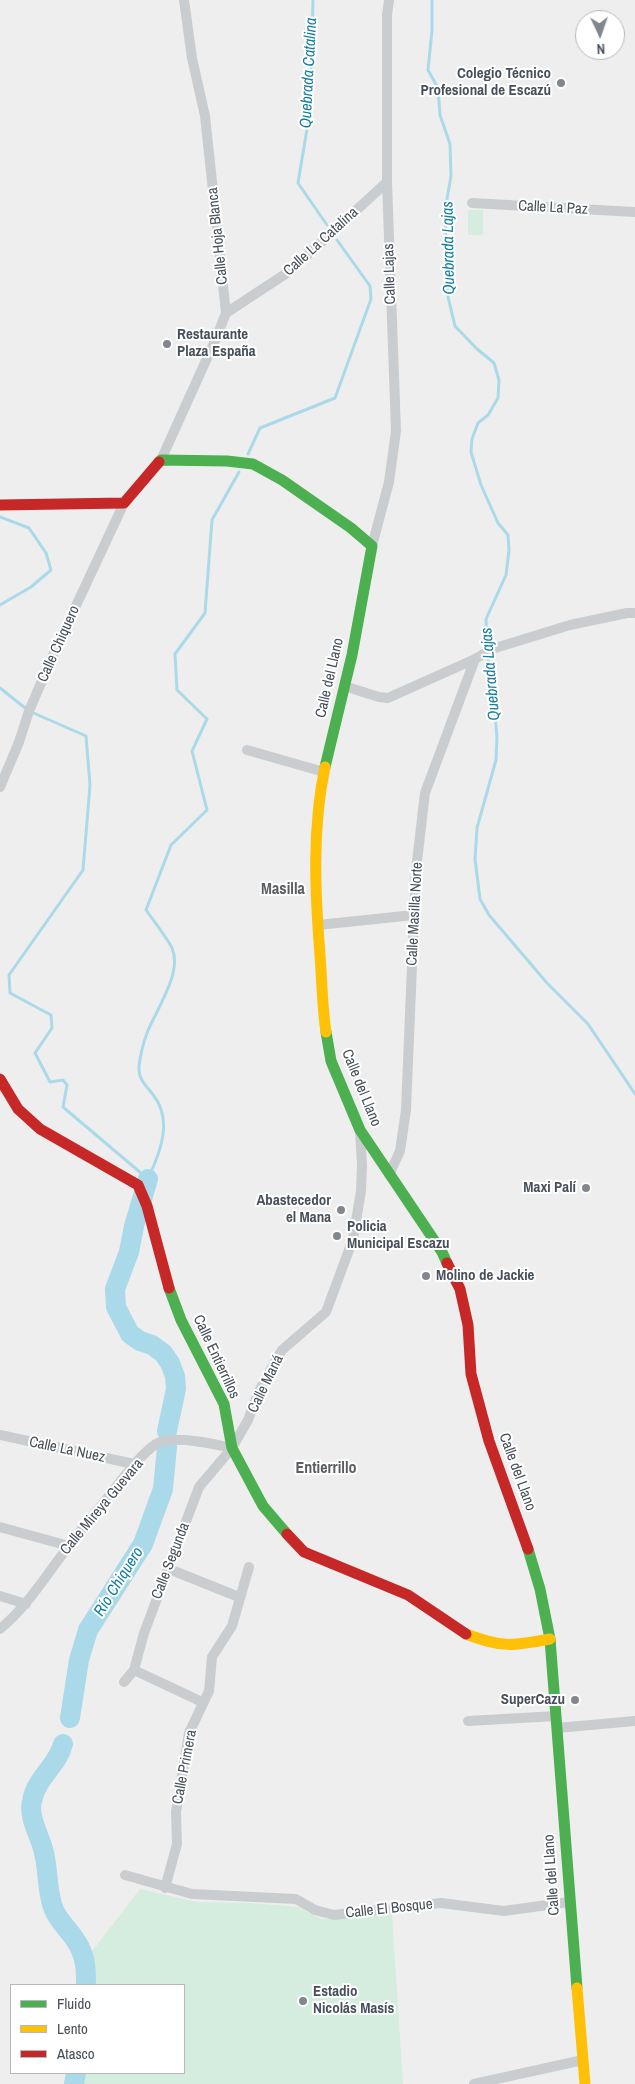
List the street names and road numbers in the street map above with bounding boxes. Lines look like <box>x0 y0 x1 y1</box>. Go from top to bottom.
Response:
street label: Calle Hoja Blanca <box>204 186 232 286</box>
street label: Calle La Paz <box>518 197 588 219</box>
street label: Calle La Catalina <box>280 204 362 280</box>
street label: Calle Lajas <box>380 243 400 305</box>
street label: Calle Chiquero <box>34 603 84 685</box>
street label: Calle del Llano <box>312 636 348 720</box>
street label: Calle Masilla Norte <box>403 862 427 966</box>
street label: Calle del Llano <box>337 1047 385 1129</box>
street label: Calle Entierrillos <box>189 1312 243 1402</box>
street label: Calle Maná <box>244 1352 288 1416</box>
street label: Calle del Llano <box>495 1431 539 1513</box>
street label: Calle La Nuez <box>27 1433 107 1467</box>
street label: Calle Mireya Guevara <box>57 1455 147 1559</box>
street label: Calle Segunda <box>148 1520 194 1602</box>
street label: Calle Primera <box>169 1728 201 1806</box>
street label: Calle del Llano <box>540 1834 564 1916</box>
street label: Calle El Bosque <box>345 1895 433 1923</box>

